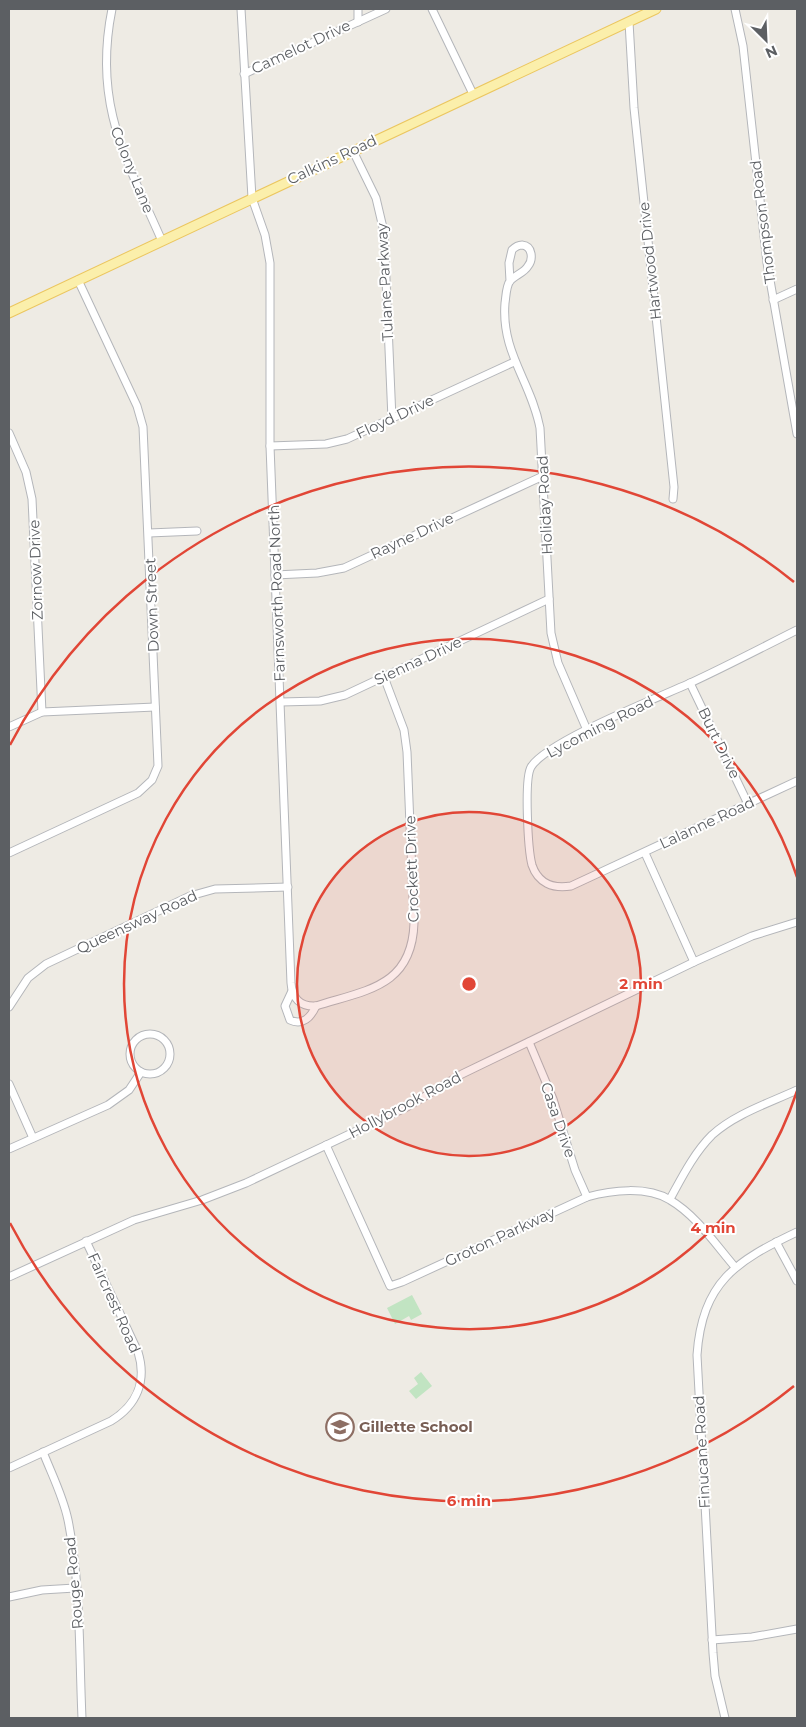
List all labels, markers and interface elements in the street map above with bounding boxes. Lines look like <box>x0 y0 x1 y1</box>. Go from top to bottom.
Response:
street label: Camelot Drive <box>248 15 353 78</box>
north arrow <box>741 15 791 65</box>
text: N <box>762 41 780 62</box>
street label: Colony Lane <box>106 124 158 216</box>
street label: Calkins Road <box>284 130 380 189</box>
street label: Thompson Road <box>746 159 780 285</box>
street label: Hartwood Drive <box>634 201 665 321</box>
street label: Tulane Parkway <box>372 222 397 341</box>
street label: Floyd Drive <box>353 390 437 443</box>
street label: Holiday Road <box>532 455 557 555</box>
street label: Farnsworth Road North <box>264 504 289 682</box>
street label: Rayne Drive <box>367 508 457 563</box>
street label: Zornow Drive <box>24 519 47 621</box>
street label: Down Street <box>140 558 163 652</box>
street label: Sienna Drive <box>371 632 465 689</box>
street label: Lycoming Road <box>543 691 657 762</box>
street label: Burt Drive <box>694 704 745 782</box>
street label: Lalanne Road <box>656 792 758 853</box>
street label: Crockett Drive <box>400 815 423 923</box>
street label: Queensway Road <box>73 885 200 958</box>
text: 2 min <box>619 974 663 993</box>
centre of rings <box>460 975 478 993</box>
street label: Hollybrook Road <box>345 1067 464 1142</box>
street label: Casa Drive <box>537 1080 580 1160</box>
street label: Groton Parkway <box>442 1202 559 1270</box>
text: 4 min <box>690 1218 736 1237</box>
street label: Faircrest Road <box>84 1250 145 1356</box>
street label: Finucane Road <box>689 1395 714 1509</box>
school or university icon: Gillette School <box>325 1412 355 1442</box>
place label: Gillette School <box>359 1417 473 1436</box>
text: 6 min <box>447 1491 491 1510</box>
street label: Rouge Road <box>60 1536 87 1630</box>

